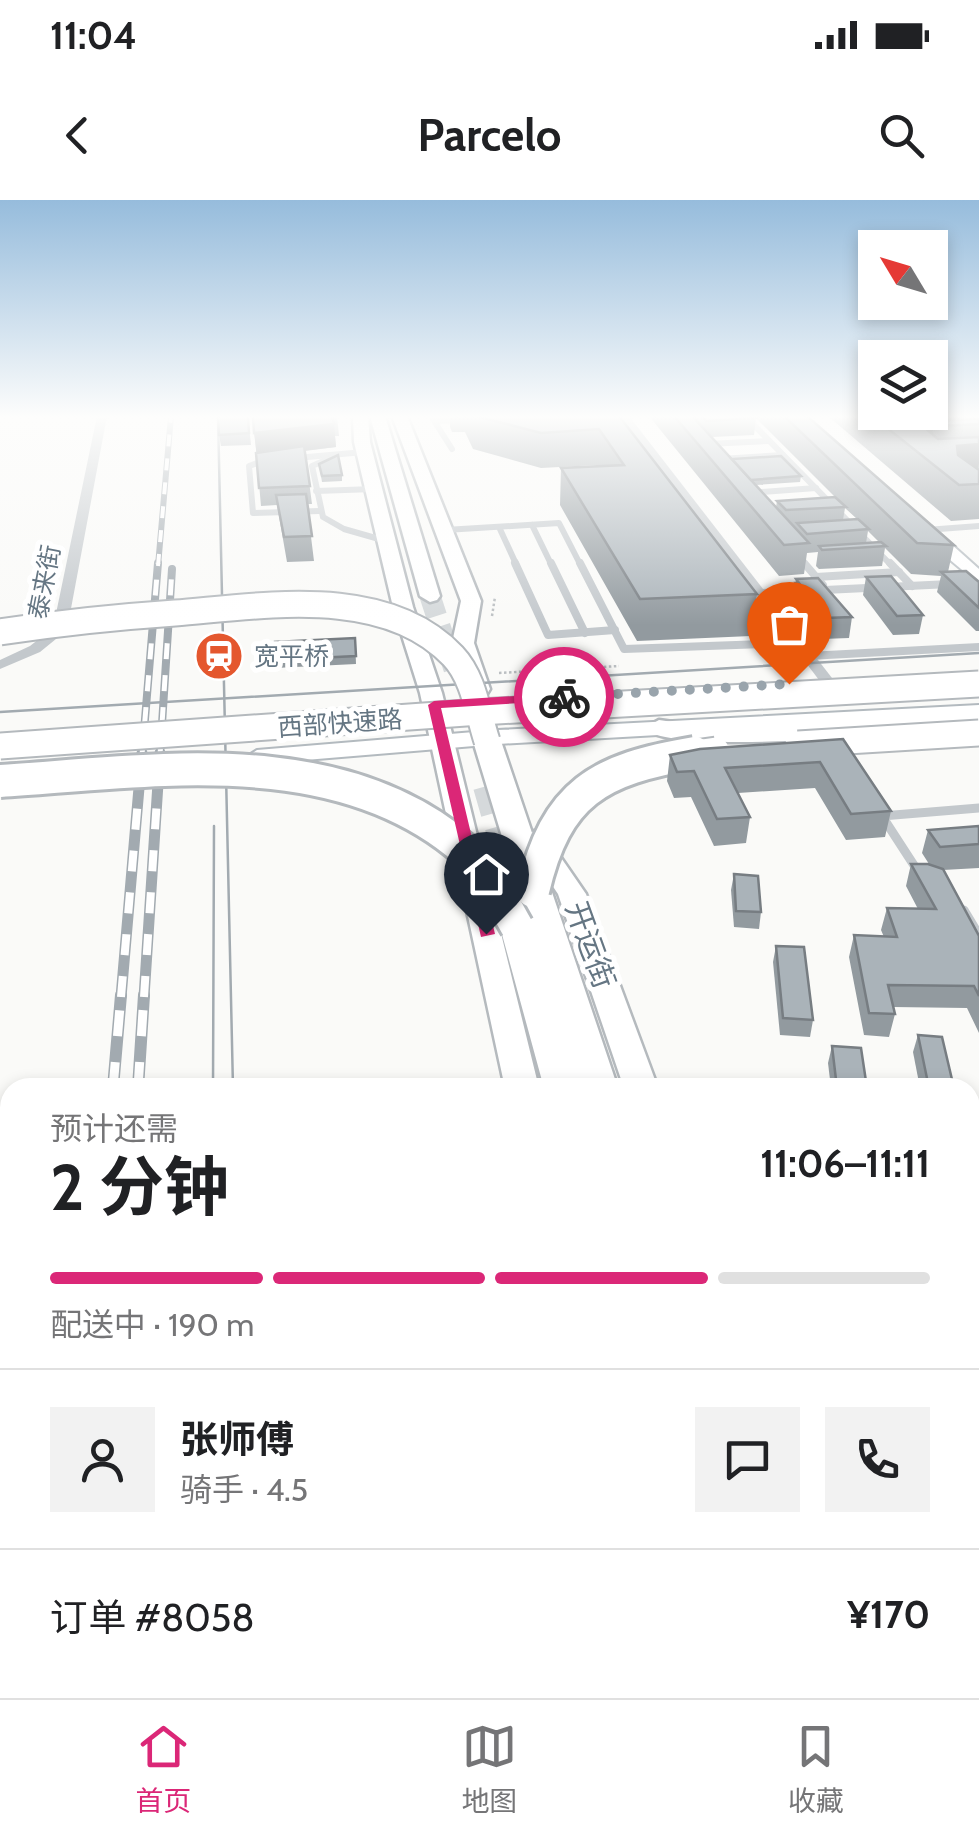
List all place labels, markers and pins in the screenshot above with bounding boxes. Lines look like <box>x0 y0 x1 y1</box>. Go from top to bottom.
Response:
pin <box>747 582 832 685</box>
station icon: 宽平桥 <box>193 630 245 682</box>
place label: 宽平桥 <box>254 641 329 671</box>
pin <box>444 832 529 935</box>

